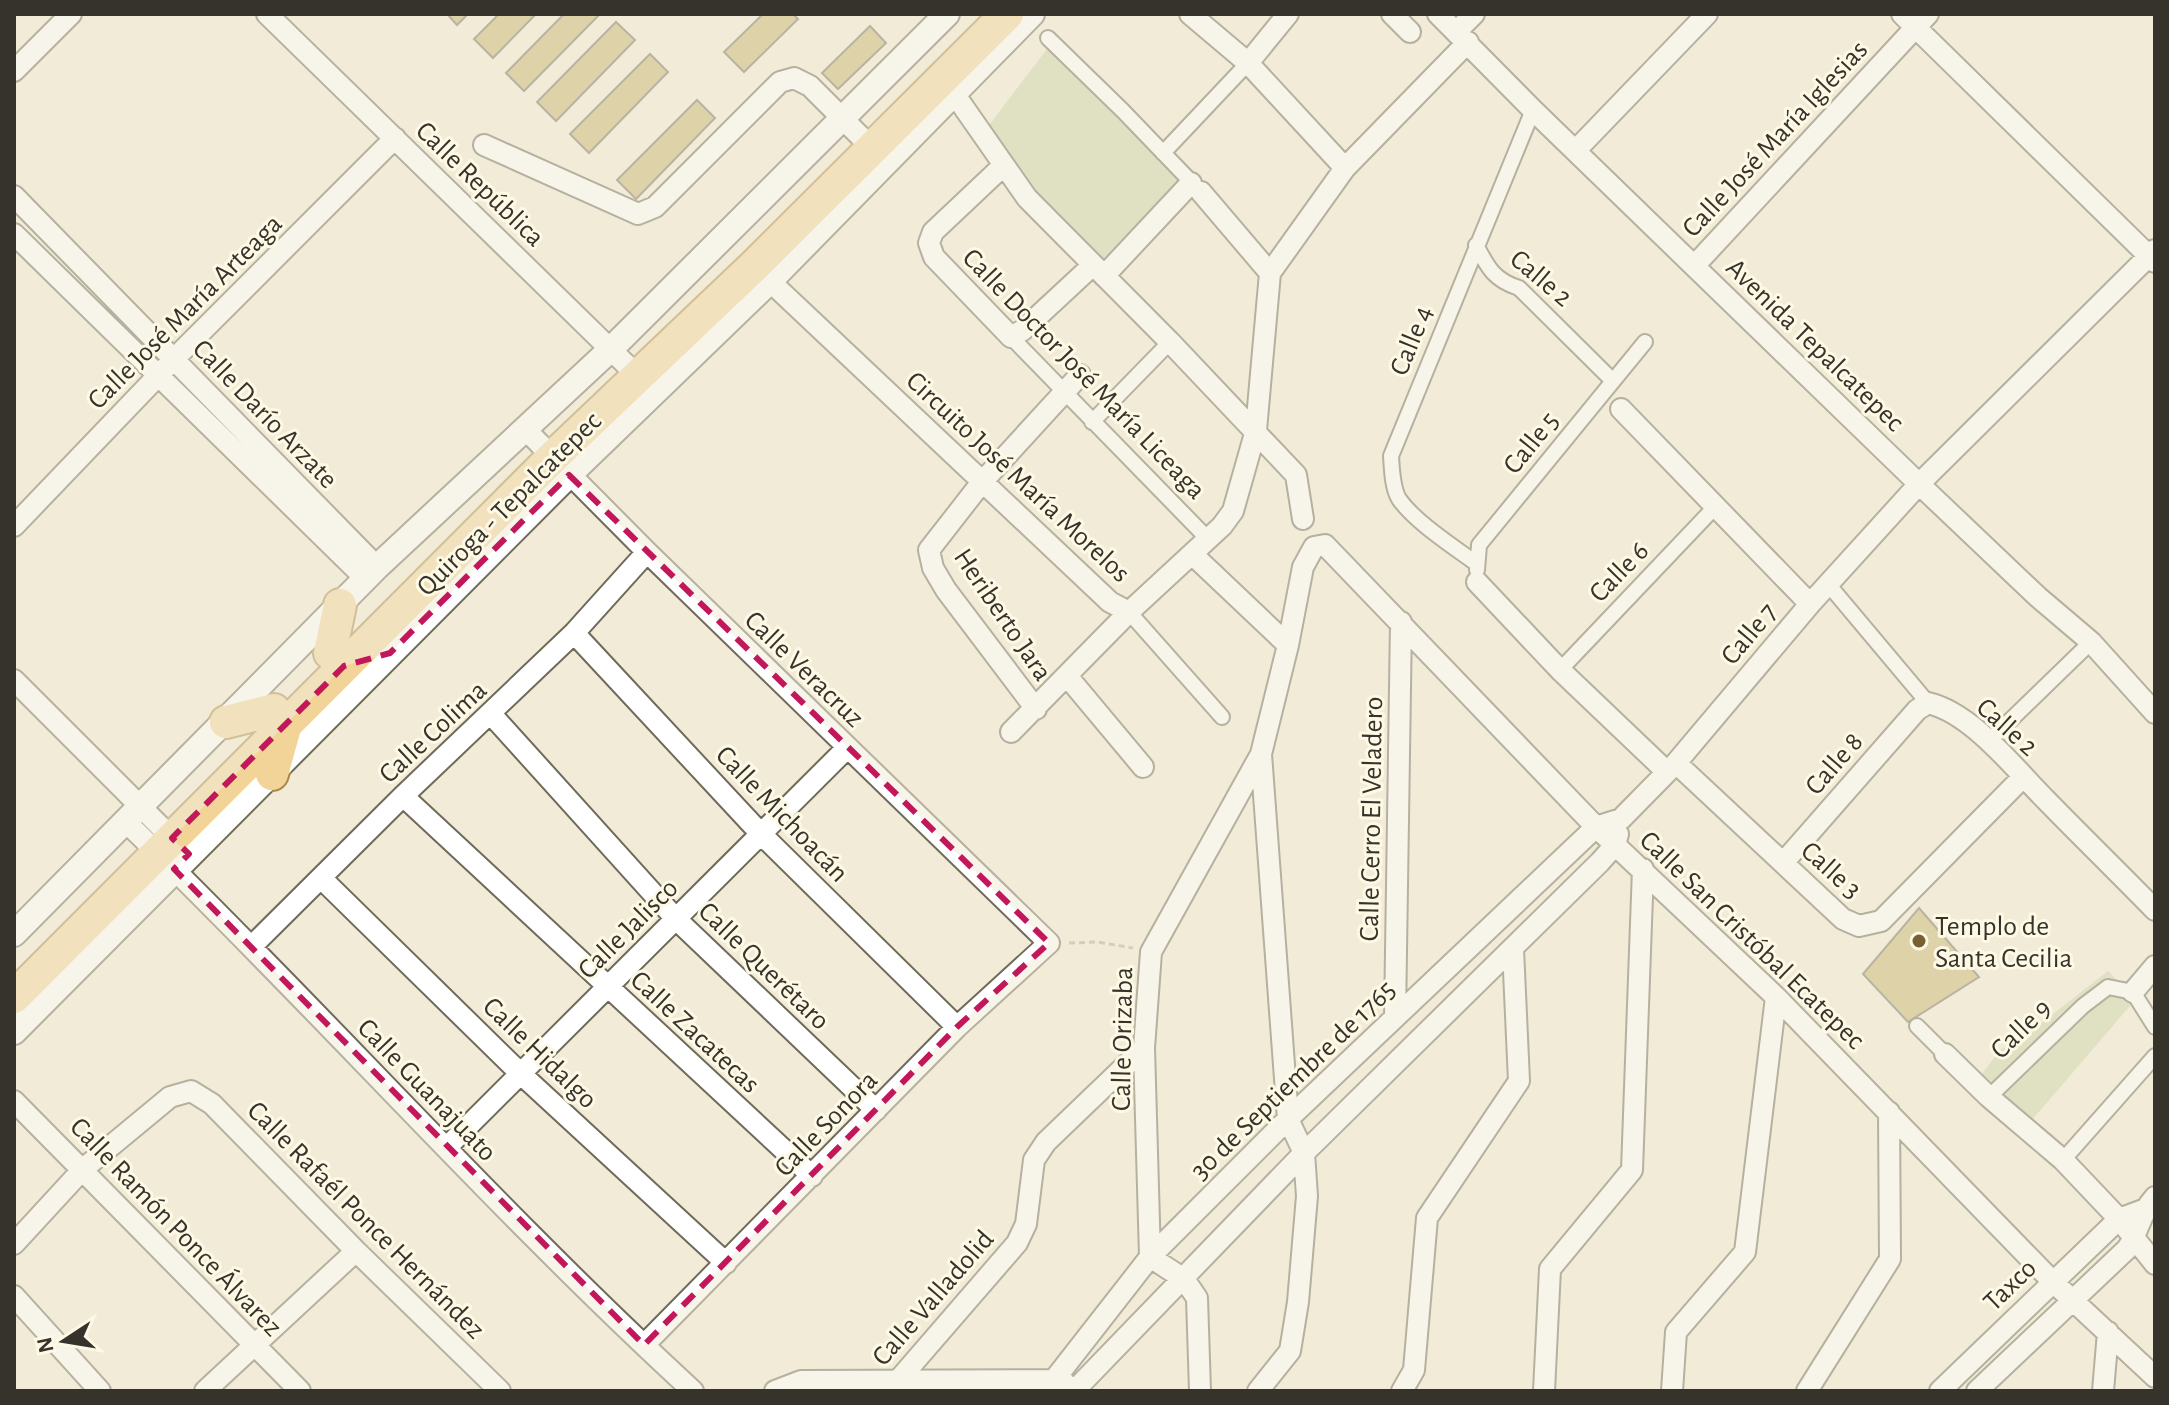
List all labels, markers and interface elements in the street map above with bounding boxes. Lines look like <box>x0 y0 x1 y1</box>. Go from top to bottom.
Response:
street label: Calle José María Iglesias <box>1678 36 1873 243</box>
street label: Calle República <box>410 117 549 252</box>
street label: Calle José María Arteaga <box>83 210 288 415</box>
street label: Calle Doctor José María Liceaga <box>957 244 1210 505</box>
street label: Calle 2 <box>1504 245 1577 312</box>
street label: Avenida Tepalcatepec <box>1720 254 1909 437</box>
street label: Calle 4 <box>1385 302 1438 380</box>
street label: Calle Darío Arzate <box>187 335 342 494</box>
street label: Circuito José María Morelos <box>900 367 1135 588</box>
street label: Quiroga - Tepalcatepec <box>412 407 607 602</box>
street label: Calle 5 <box>1498 407 1565 479</box>
street label: Calle 6 <box>1584 537 1655 608</box>
street label: Heriberto Jara <box>948 544 1057 686</box>
street label: Calle 7 <box>1716 598 1783 670</box>
street label: Calle Veracruz <box>739 606 869 733</box>
street label: Calle Colima <box>374 676 493 789</box>
street label: Calle 2 <box>1971 693 2043 762</box>
street label: Calle Cerro El Veladero <box>1356 696 1388 942</box>
street label: Calle 8 <box>1800 728 1869 801</box>
street label: Calle Michoacán <box>710 741 853 888</box>
street label: Calle San Cristóbal Ecatepec <box>1634 826 1869 1055</box>
street label: Calle 3 <box>1795 837 1866 904</box>
street label: Calle Jalisco <box>573 874 684 985</box>
street label: Calle Querétaro <box>693 897 835 1036</box>
place label: Templo de Santa Cecilia <box>1935 913 2072 973</box>
marker: Templo de Santa Cecilia <box>1910 932 1928 950</box>
street label: Calle Zacatecas <box>625 966 765 1099</box>
street label: Calle Orizaba <box>1108 967 1138 1111</box>
street label: 30 de Septiembre de 1765 <box>1186 976 1401 1185</box>
street label: Calle Hidalgo <box>477 992 602 1114</box>
street label: Calle 9 <box>1986 994 2057 1065</box>
street label: Calle Guanajuato <box>352 1014 501 1167</box>
street label: Calle Sonora <box>770 1066 883 1183</box>
street label: Calle Rafaél Ponce Hernández <box>242 1096 490 1344</box>
street label: Calle Ramón Ponce Álvarez <box>64 1111 289 1342</box>
street label: Calle Valladolid <box>867 1225 1000 1371</box>
street label: Taxco <box>1979 1254 2042 1317</box>
north arrow <box>24 1301 104 1381</box>
text: N <box>33 1335 58 1355</box>

